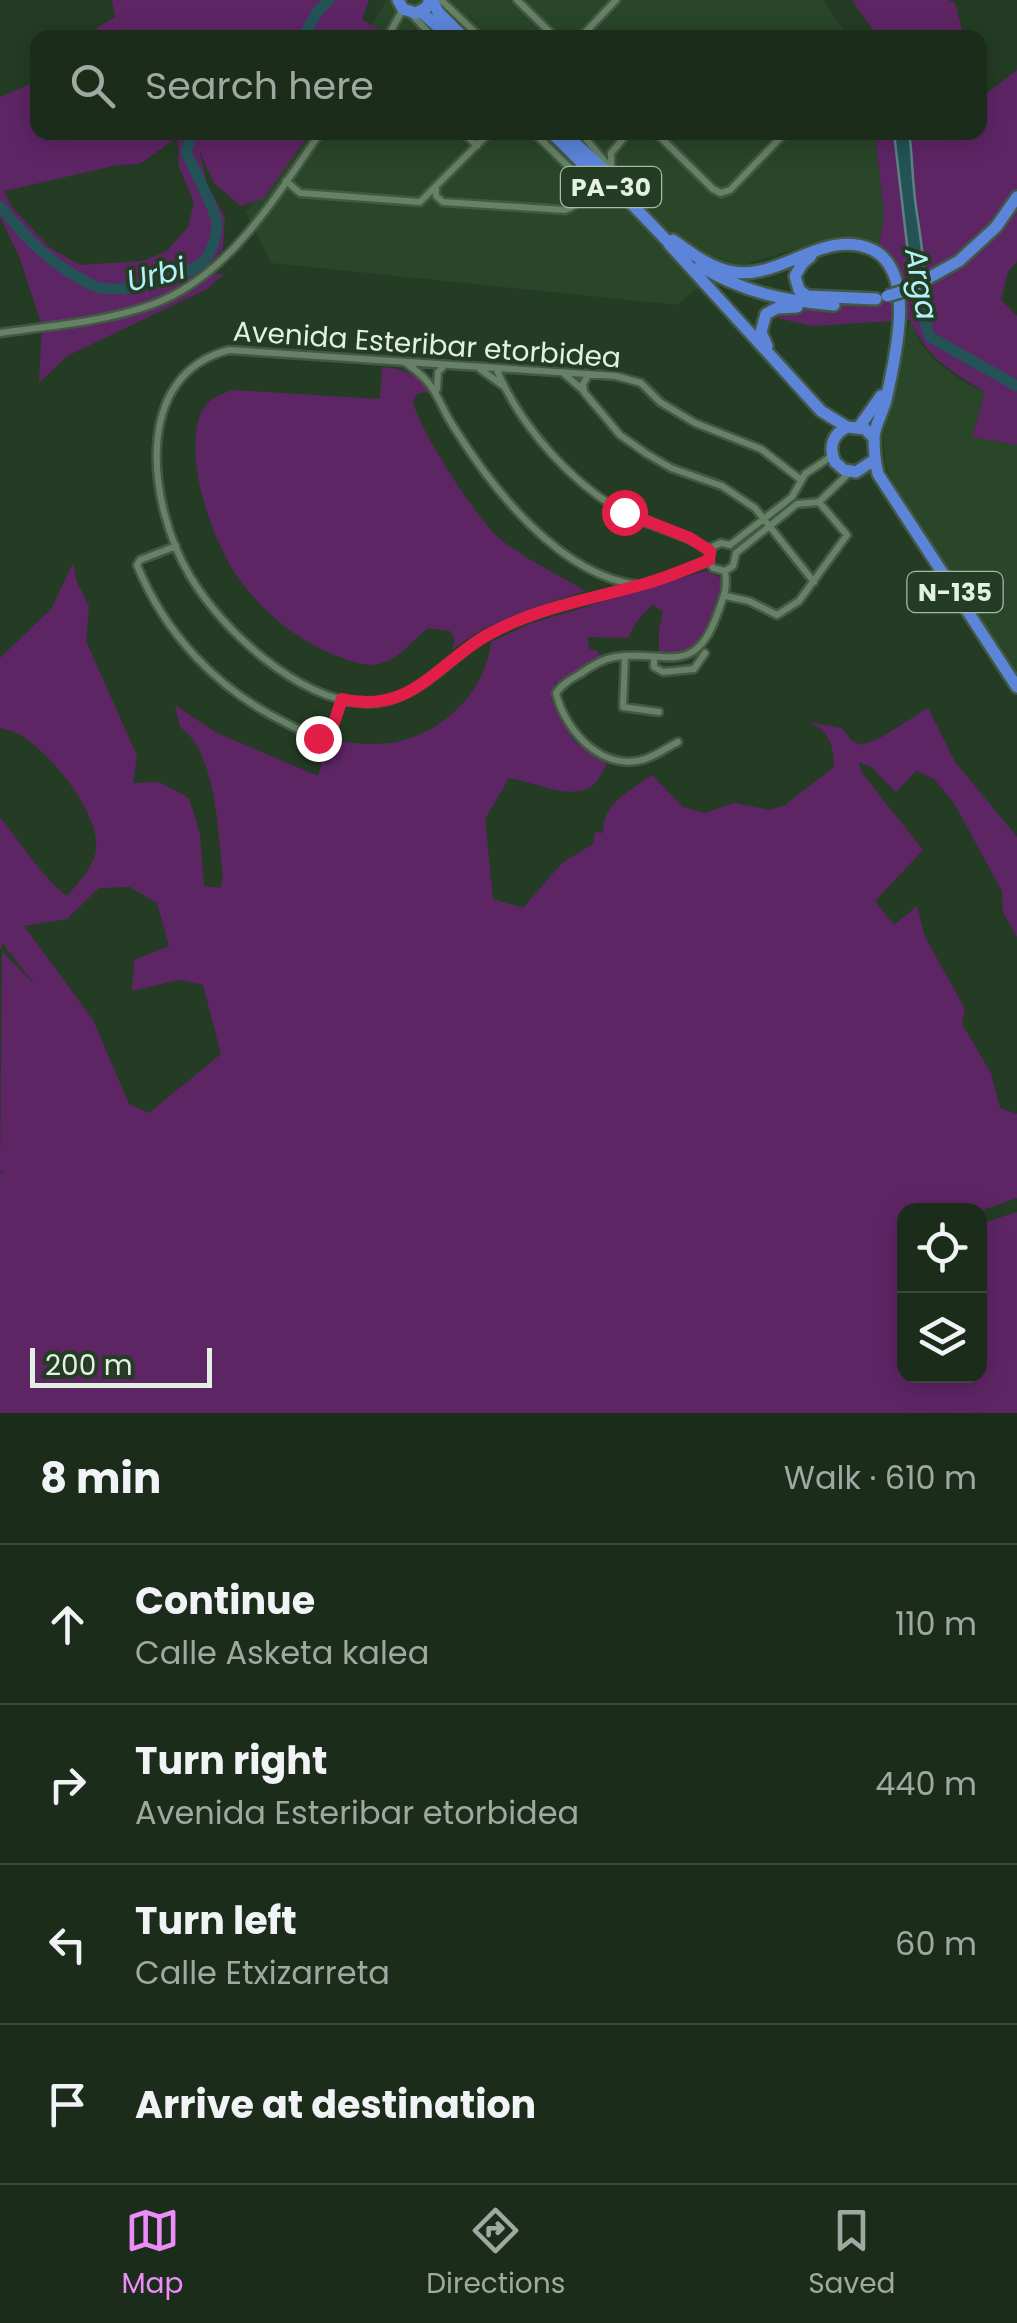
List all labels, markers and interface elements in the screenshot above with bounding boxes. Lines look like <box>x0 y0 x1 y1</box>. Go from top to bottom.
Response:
search box <box>30 30 987 140</box>
icon: search <box>65 58 120 113</box>
text: Search here <box>145 59 374 112</box>
road number: PA-30 <box>561 167 661 207</box>
water label: Arga <box>894 244 949 323</box>
water label: Urbi <box>122 246 190 303</box>
street label: Avenida Esteribar etorbidea <box>232 311 622 378</box>
route start <box>602 490 648 536</box>
road number: N-135 <box>908 572 1002 612</box>
route end <box>296 716 342 762</box>
map controls <box>897 1203 987 1383</box>
button: locate <box>897 1203 987 1293</box>
button: layers <box>897 1293 987 1383</box>
scale bar <box>30 1343 212 1388</box>
text: 200 m <box>45 1346 133 1385</box>
text: 8 min <box>40 1449 161 1508</box>
text: Walk · 610 m <box>784 1455 977 1500</box>
text: Continue <box>135 1574 315 1627</box>
icon: ahead <box>40 1597 95 1652</box>
text: 110 m <box>895 1601 977 1646</box>
text: Calle Asketa kalea <box>135 1630 429 1675</box>
text: Turn right <box>135 1734 327 1787</box>
icon: right <box>40 1757 95 1812</box>
text: 440 m <box>875 1761 977 1806</box>
text: Avenida Esteribar etorbidea <box>135 1790 579 1835</box>
text: Turn left <box>135 1894 297 1947</box>
icon: left <box>40 1917 95 1972</box>
text: 60 m <box>895 1921 977 1966</box>
text: Calle Etxizarreta <box>135 1950 390 1995</box>
icon: arrive <box>40 2077 95 2132</box>
text: Arrive at destination <box>135 2078 536 2131</box>
tab: Map <box>121 2203 183 2305</box>
tab: Directions <box>426 2203 565 2305</box>
tab: Saved <box>808 2203 896 2305</box>

